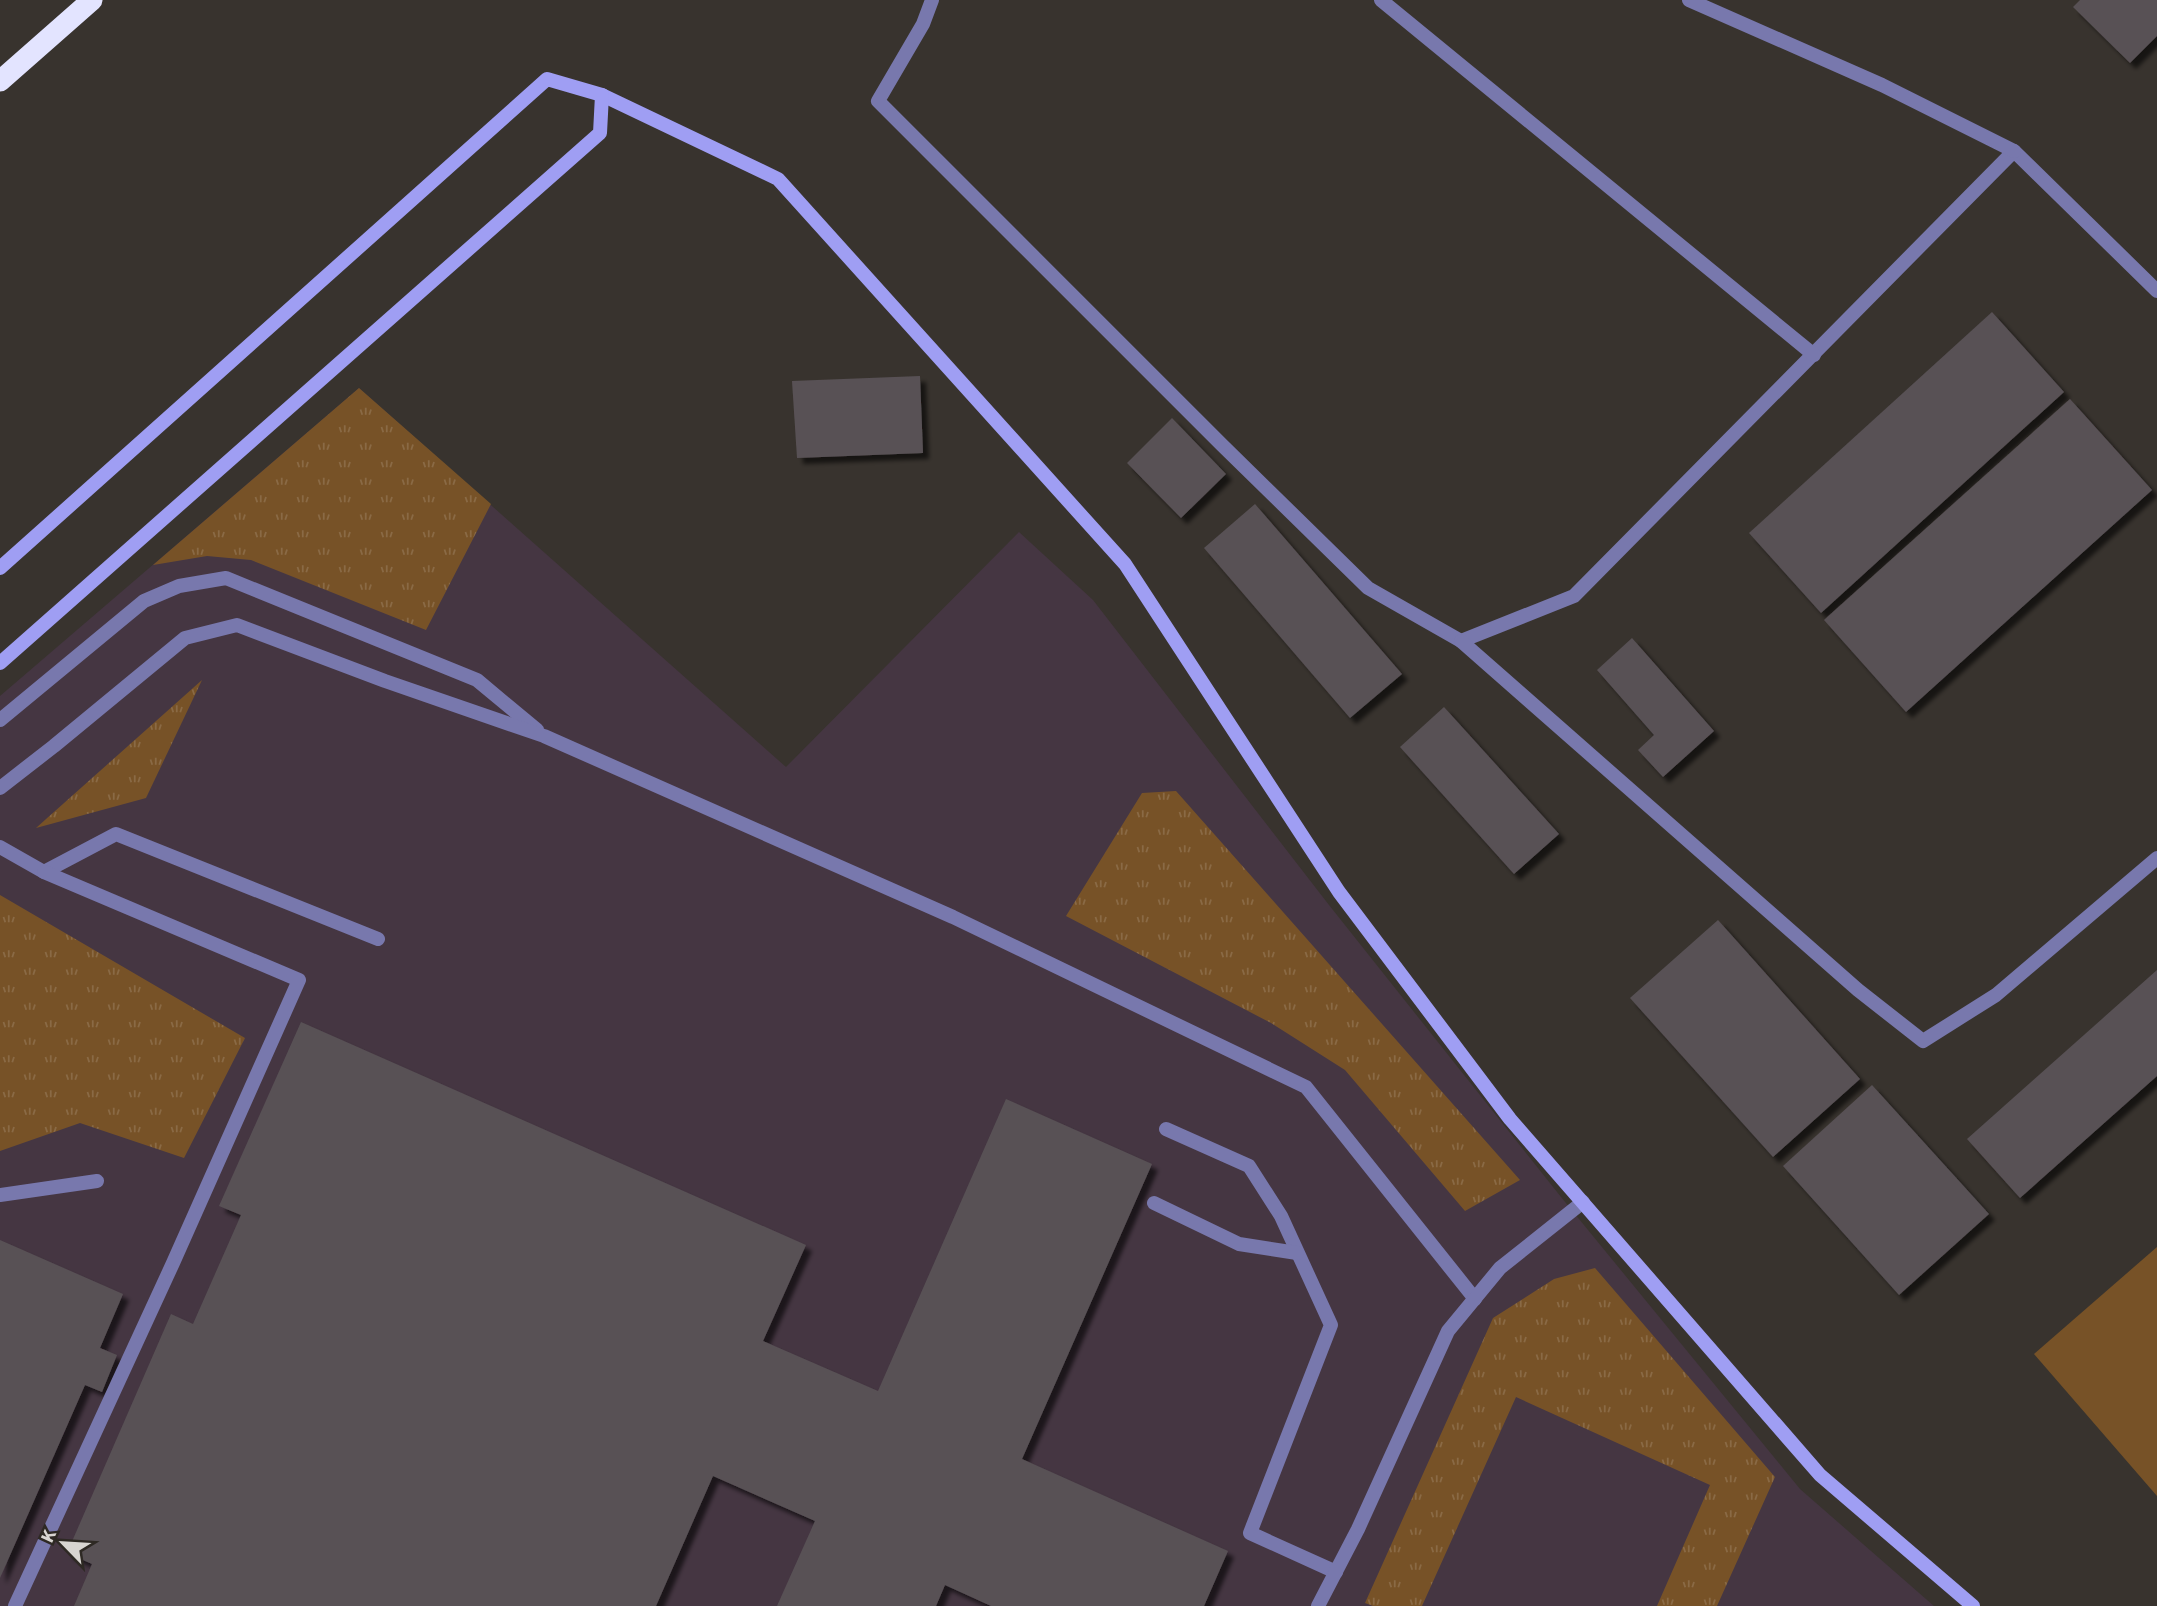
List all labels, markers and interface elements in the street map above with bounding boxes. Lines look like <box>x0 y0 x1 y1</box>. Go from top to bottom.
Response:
north arrow <box>28 1508 98 1578</box>
text: K <box>34 1525 64 1547</box>

